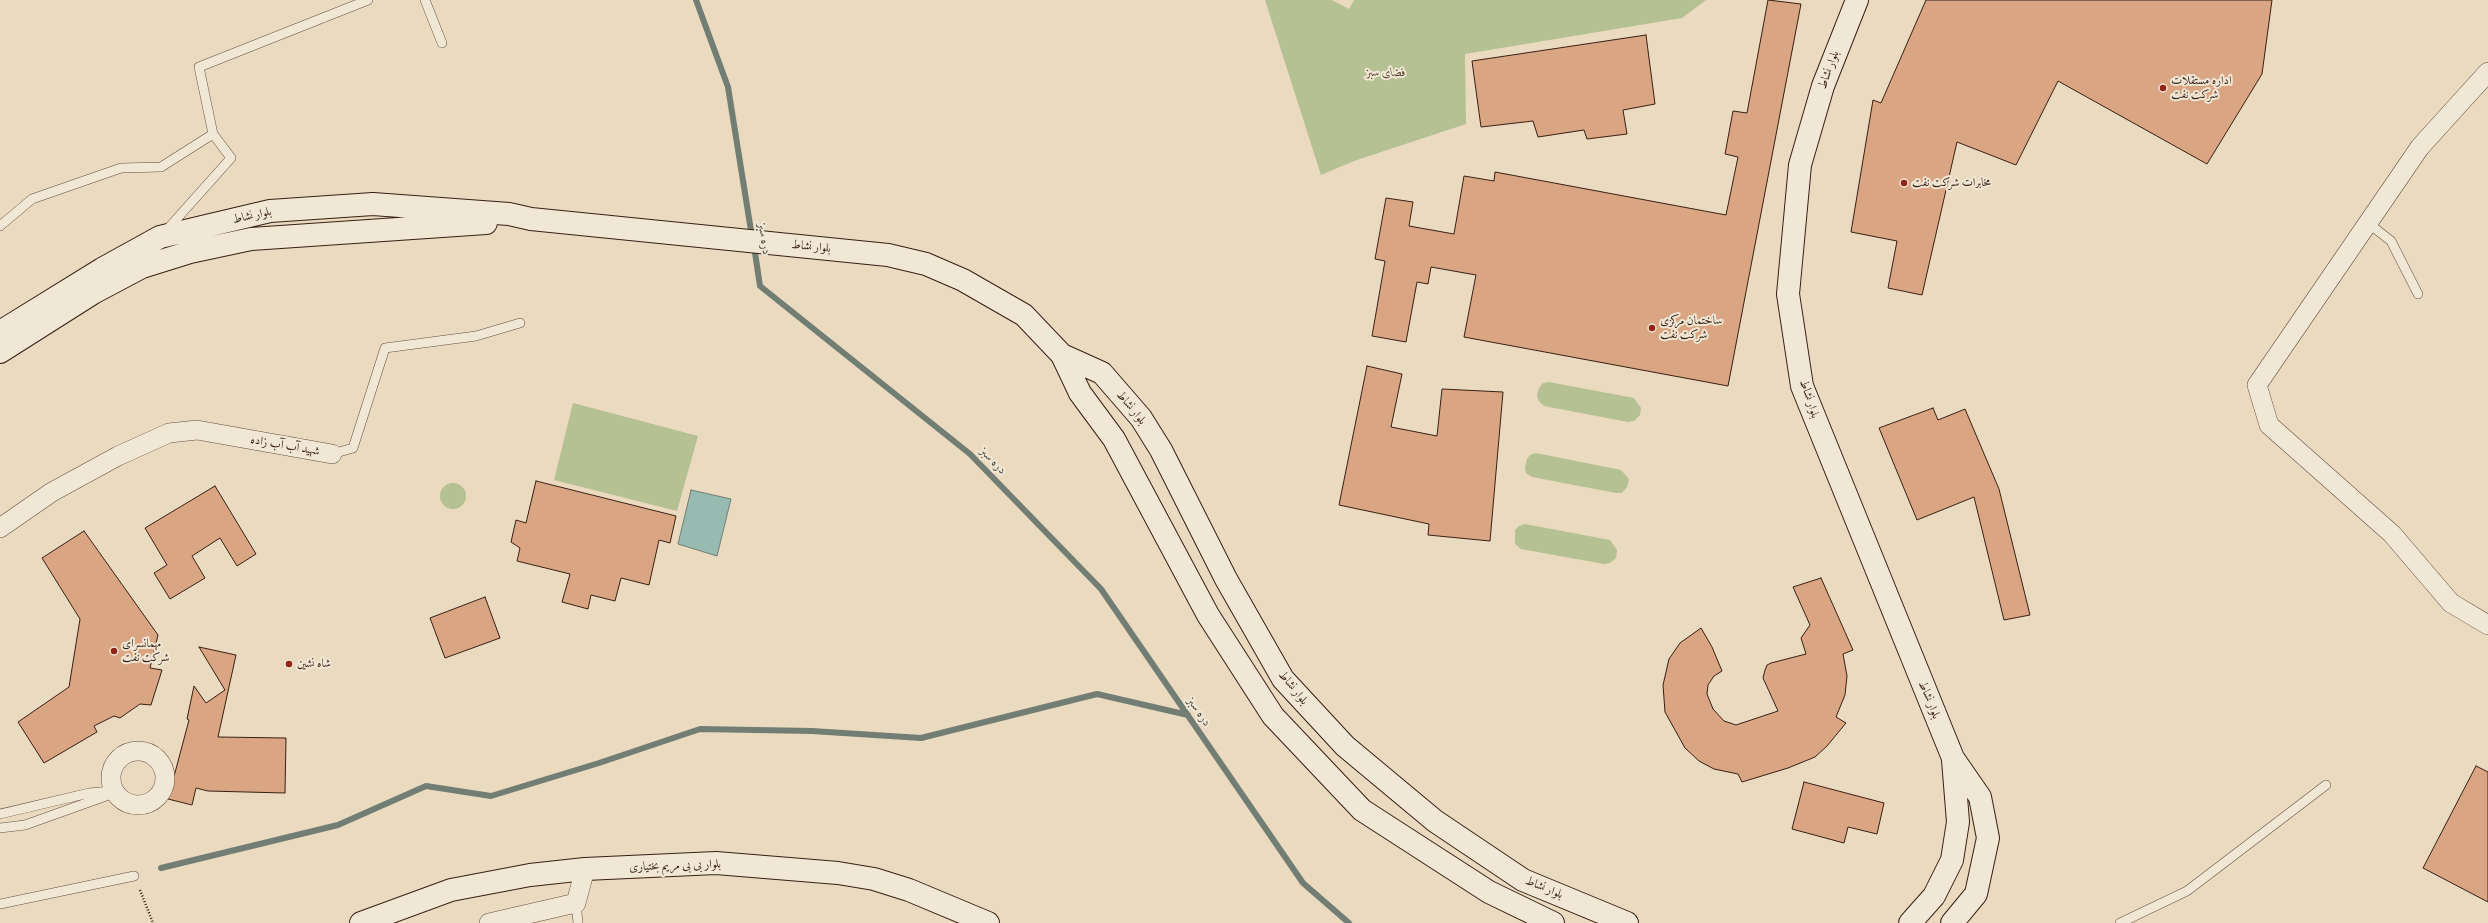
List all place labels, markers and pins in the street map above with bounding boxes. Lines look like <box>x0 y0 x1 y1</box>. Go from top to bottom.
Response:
place label: اداره مستقلات شرکت نفت <box>2171 74 2232 102</box>
marker: اداره مستقلات شرکت نفت <box>2158 83 2168 93</box>
place label: مخابرات شرکت نفت <box>1912 176 1991 190</box>
marker: مخابرات شرکت نفت <box>1899 178 1909 188</box>
place label: ساختمان مرکزی شرکت نفت <box>1660 314 1722 342</box>
marker: ساختمان مرکزی شرکت نفت <box>1647 323 1657 333</box>
place label: مهمانسرای شرکت نفت <box>122 637 169 665</box>
marker: مهمانسرای شرکت نفت <box>109 646 119 656</box>
place label: شاه نشین <box>297 657 331 671</box>
marker: شاه نشین <box>284 659 294 669</box>

